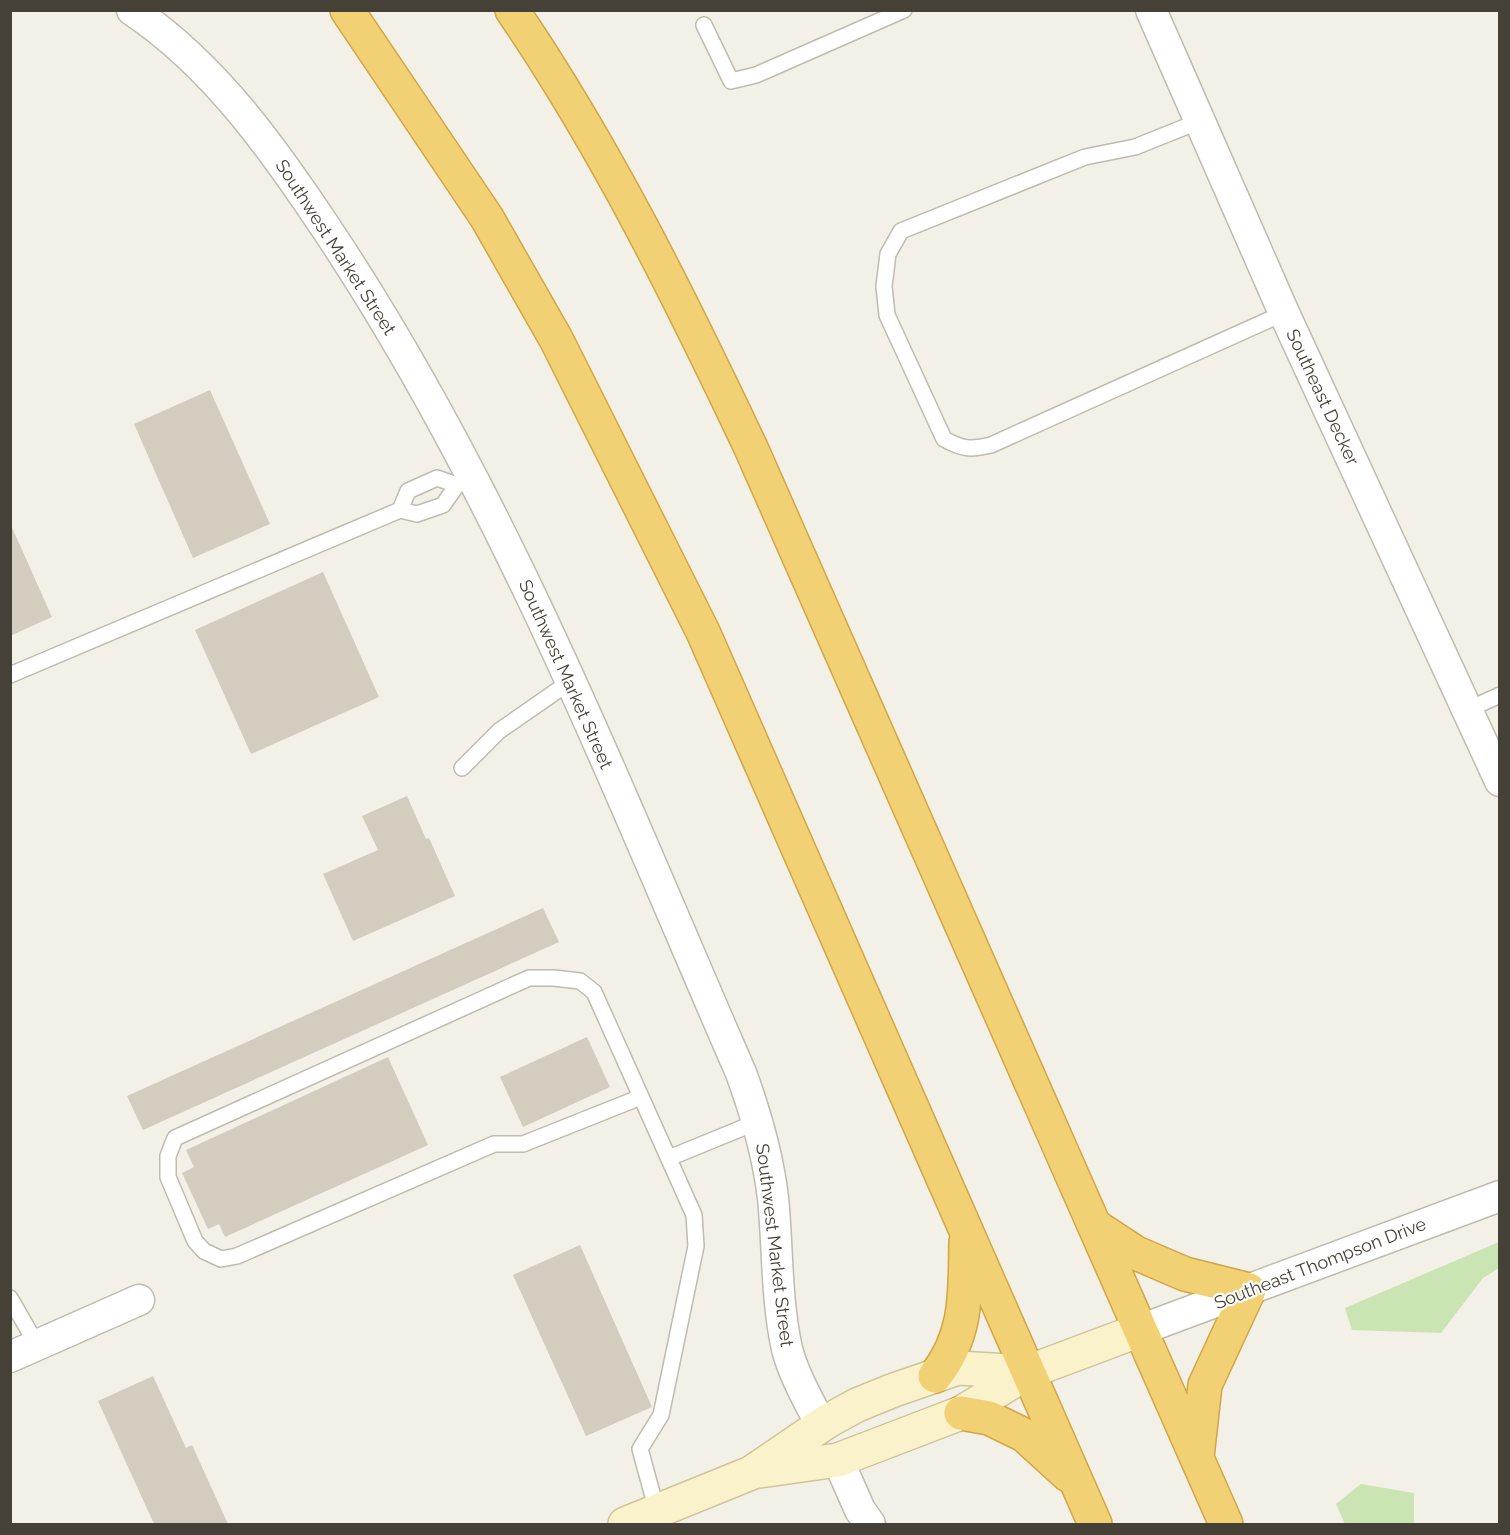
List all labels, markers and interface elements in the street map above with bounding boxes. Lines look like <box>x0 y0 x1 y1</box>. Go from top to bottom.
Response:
street label: Southwest Market Street <box>271 155 401 339</box>
street label: Southeast Decker <box>1282 326 1364 469</box>
street label: Southwest Market Street <box>515 576 617 772</box>
street label: Southwest Market Street <box>752 1142 798 1348</box>
street label: Southeast Thompson Drive <box>1211 1213 1429 1313</box>

